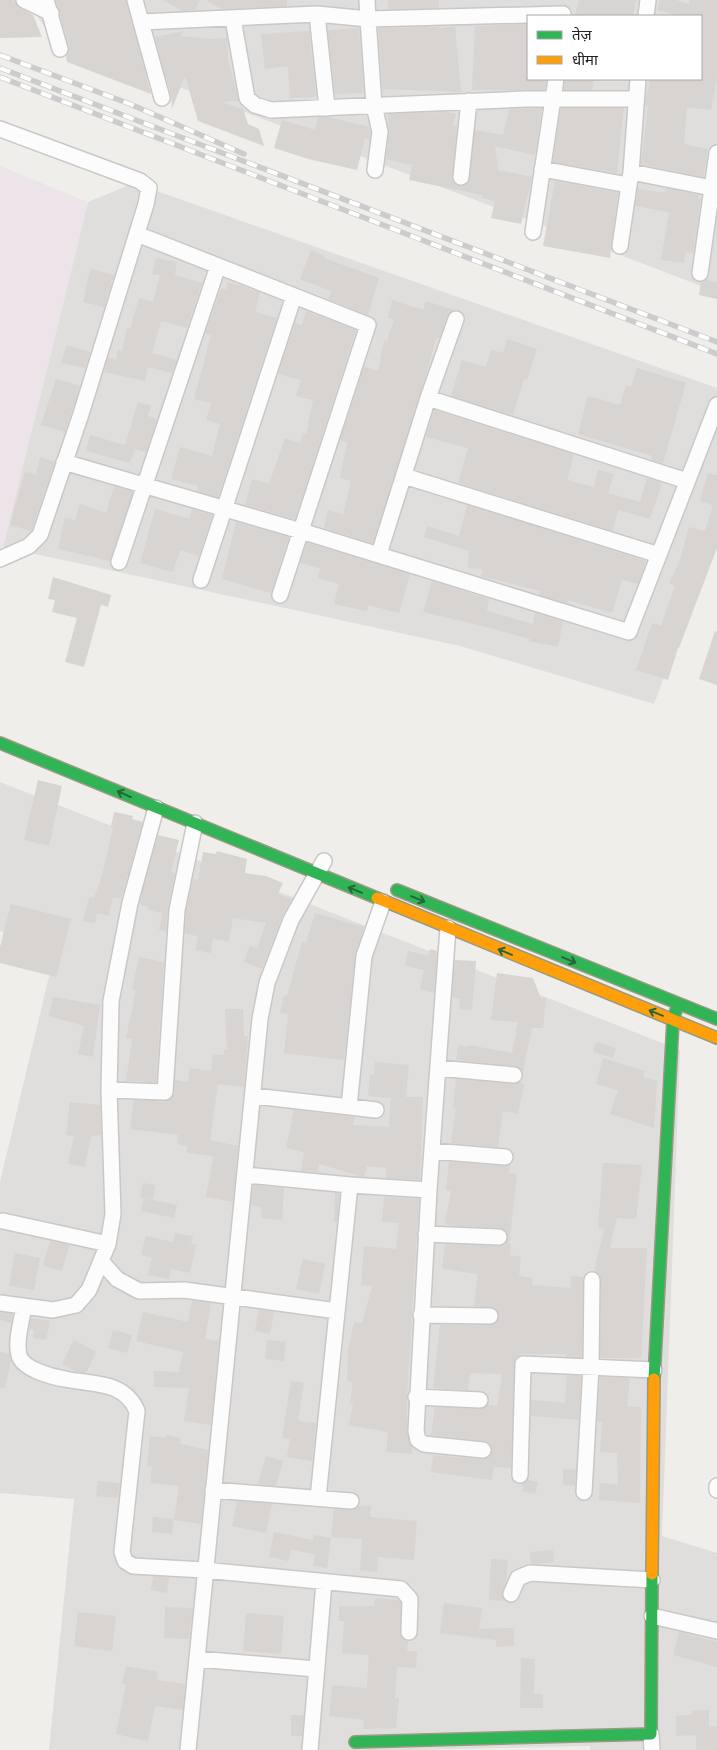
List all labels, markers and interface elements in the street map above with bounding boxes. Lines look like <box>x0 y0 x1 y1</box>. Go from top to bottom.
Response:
legend <box>527 15 702 80</box>
text: तेज़ <box>572 24 593 45</box>
text: धीमा <box>572 49 599 70</box>
one-way arrow <box>117 788 132 798</box>
one-way arrow <box>348 885 363 894</box>
one-way arrow <box>410 895 425 904</box>
one-way arrow <box>498 946 513 956</box>
one-way arrow <box>560 956 576 965</box>
one-way arrow <box>648 1008 664 1017</box>

